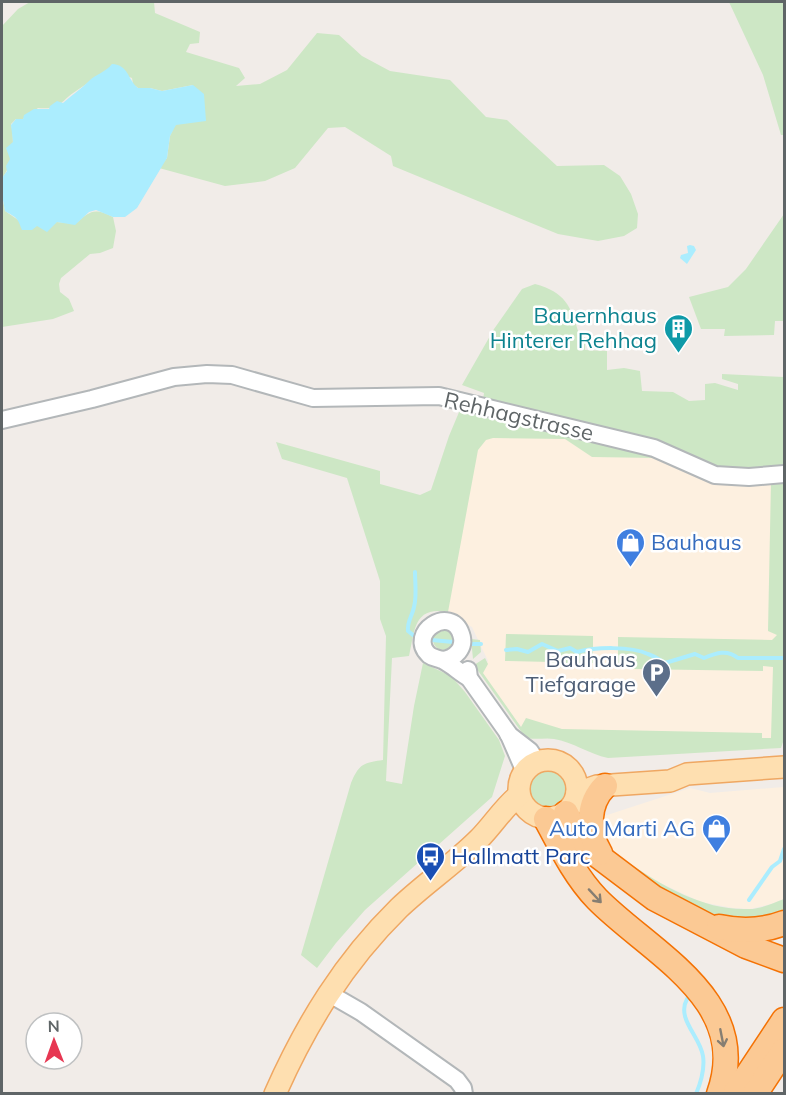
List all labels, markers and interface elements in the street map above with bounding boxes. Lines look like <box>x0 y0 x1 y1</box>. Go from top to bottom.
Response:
place label: Bauernhaus Hinterer Rehhag <box>490 301 657 354</box>
building icon: Bauernhaus Hinterer Rehhag <box>662 312 694 354</box>
street label: Rehhagstrasse <box>442 385 596 447</box>
shop icon: Bauhaus <box>614 526 646 568</box>
place label: Bauhaus <box>651 528 742 556</box>
place label: Bauhaus Tiefgarage <box>526 645 636 698</box>
parking icon: Bauhaus Tiefgarage <box>641 656 673 698</box>
shop icon: Auto Marti AG <box>700 812 732 854</box>
place label: Auto Marti AG <box>549 814 695 842</box>
bus stop icon: Hallmatt Parc <box>414 840 446 882</box>
place label: Hallmatt Parc <box>451 842 591 870</box>
one-way arrow <box>587 888 602 903</box>
north arrow <box>24 1011 84 1071</box>
text: N <box>48 1016 60 1036</box>
one-way arrow <box>717 1028 728 1047</box>

